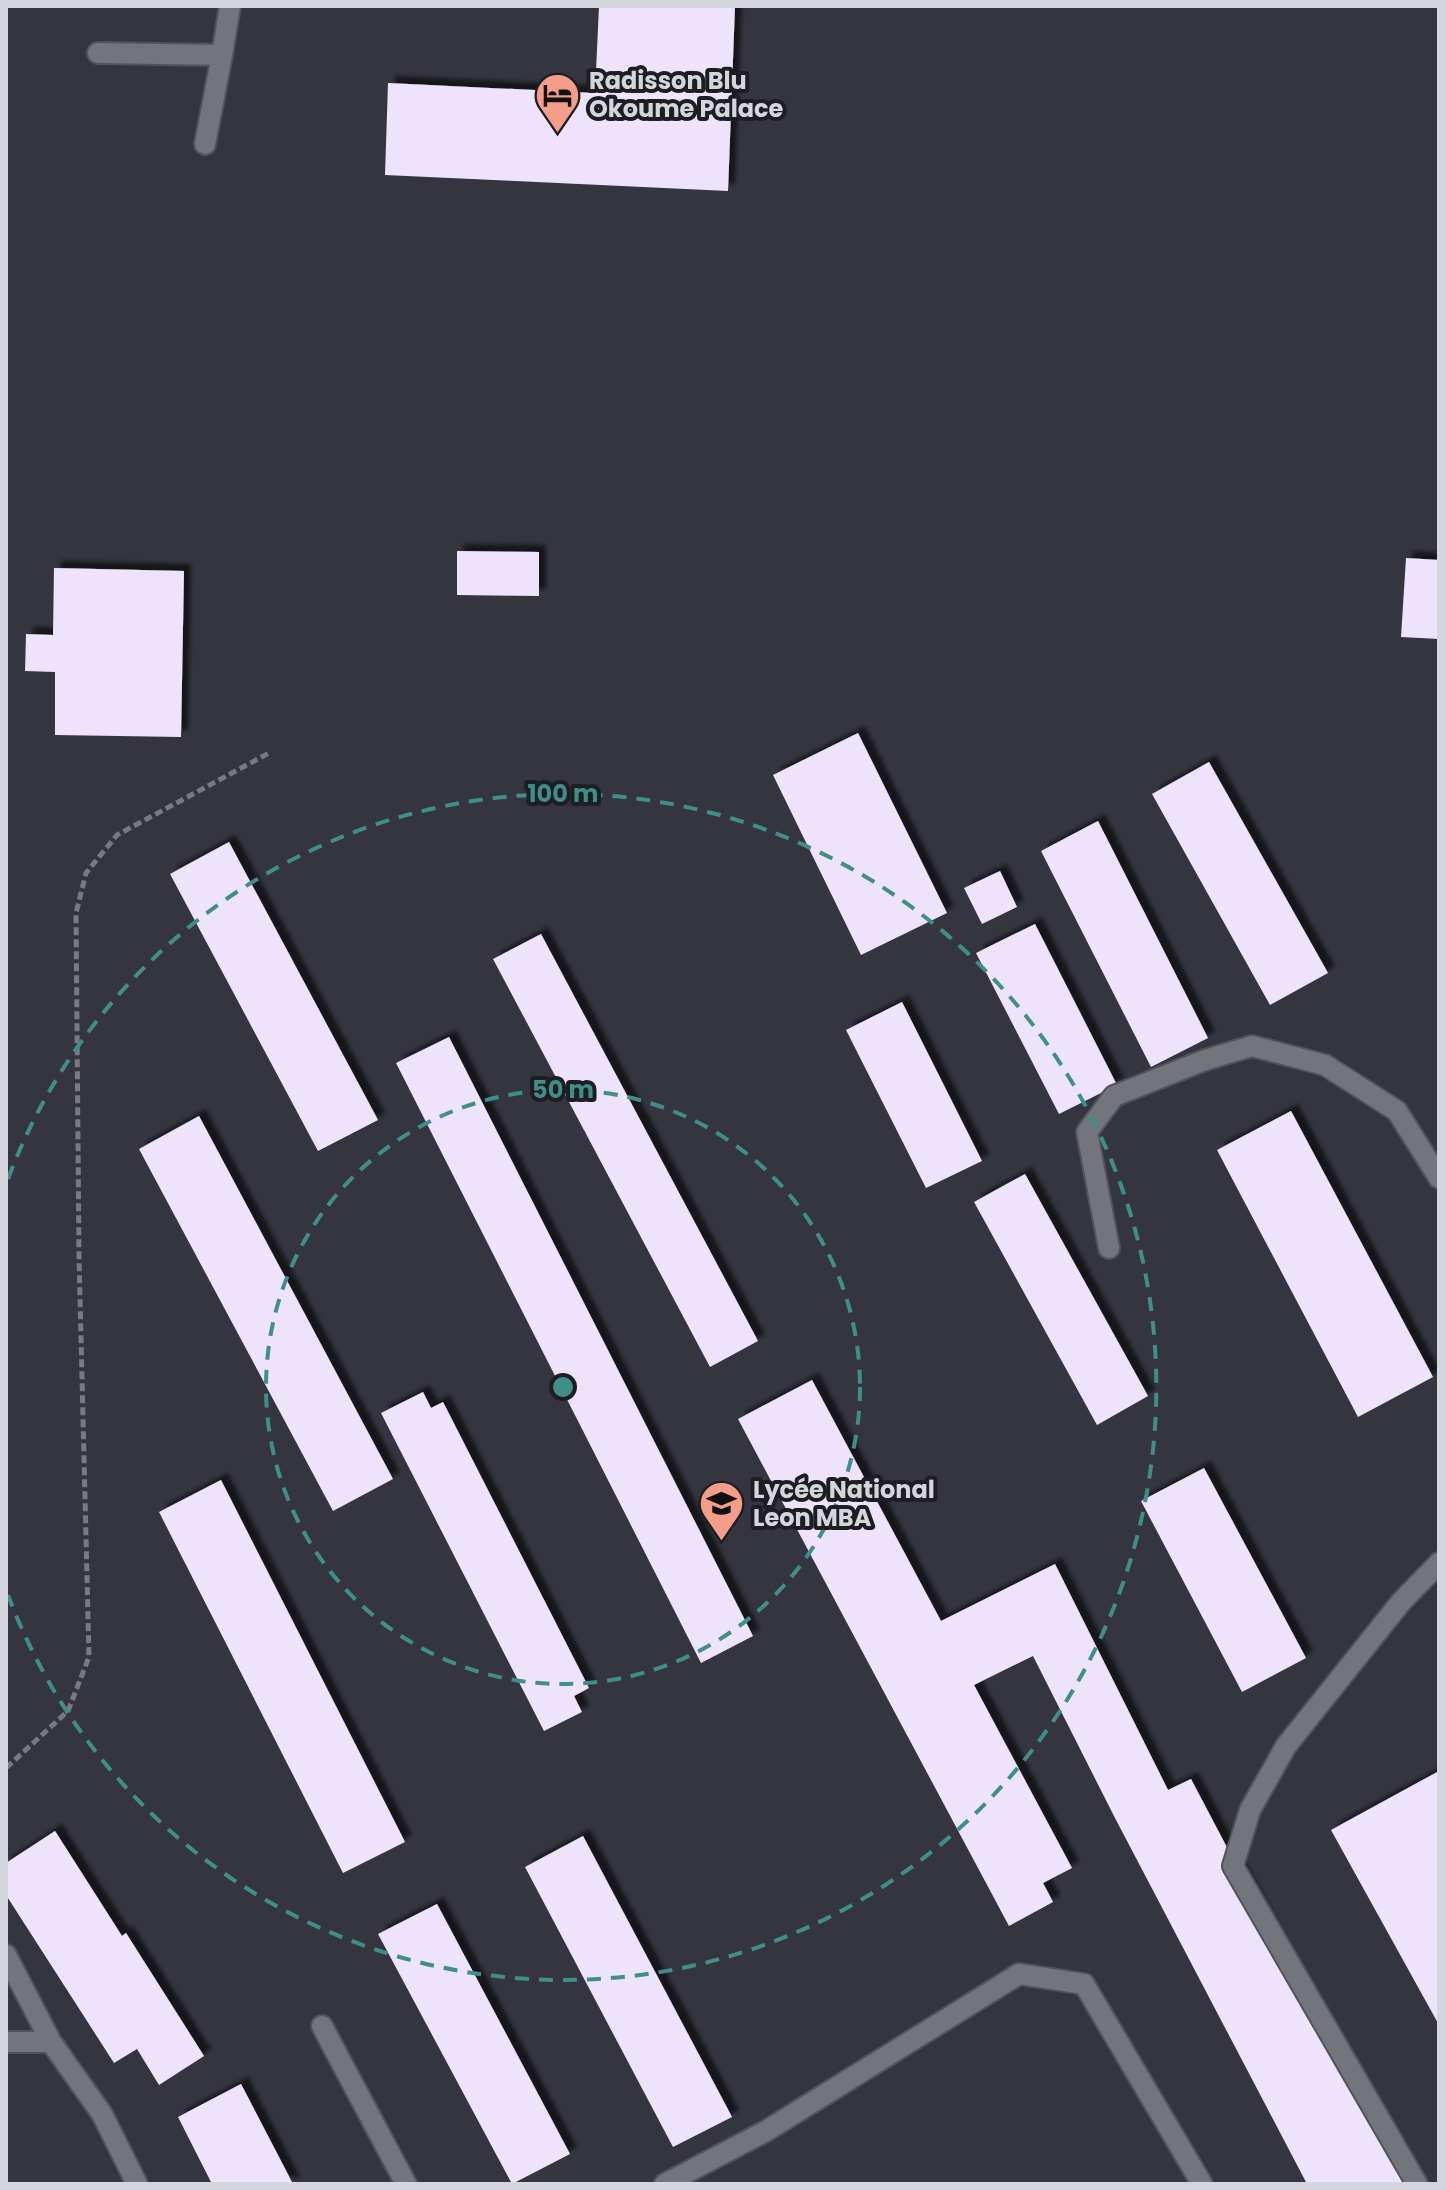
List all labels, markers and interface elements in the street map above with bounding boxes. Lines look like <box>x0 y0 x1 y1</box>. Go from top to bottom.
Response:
place label: Radisson Blu Okoume Palace <box>589 64 784 125</box>
hotel icon: Radisson Blu Okoume Palace <box>534 71 582 134</box>
text: 100 m <box>528 777 598 810</box>
text: 50 m <box>532 1073 594 1106</box>
centre of rings <box>549 1373 577 1401</box>
place label: Lycée National Leon MBA <box>753 1473 935 1534</box>
school or university icon: Lycée National Leon MBA <box>698 1480 746 1543</box>

